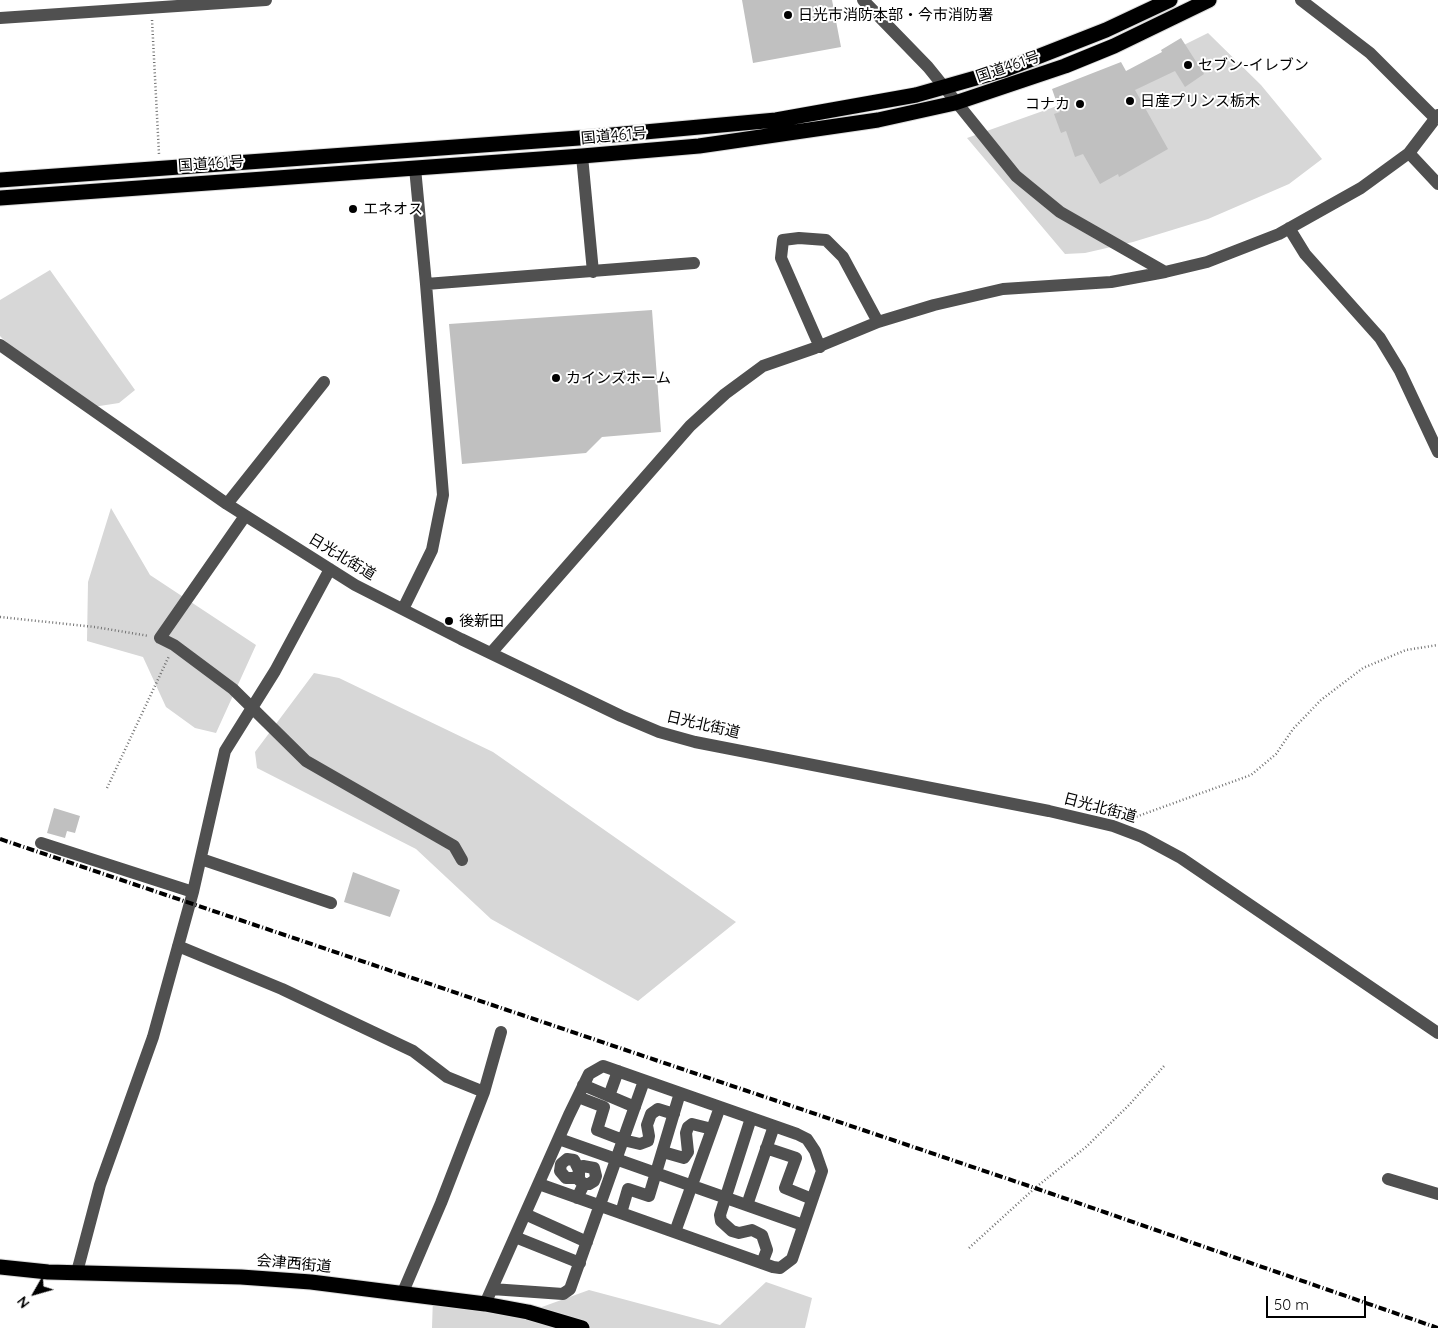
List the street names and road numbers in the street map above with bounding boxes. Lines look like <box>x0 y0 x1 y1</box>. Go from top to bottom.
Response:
street label: 国道461号 <box>974 48 1042 86</box>
street label: 国道461号 <box>580 124 648 148</box>
street label: 国道461号 <box>177 153 245 175</box>
street label: 日光北街道 <box>305 530 379 584</box>
street label: 日光北街道 <box>664 708 742 742</box>
street label: 日光北街道 <box>1061 790 1139 826</box>
street label: 会津西街道 <box>256 1252 332 1276</box>

